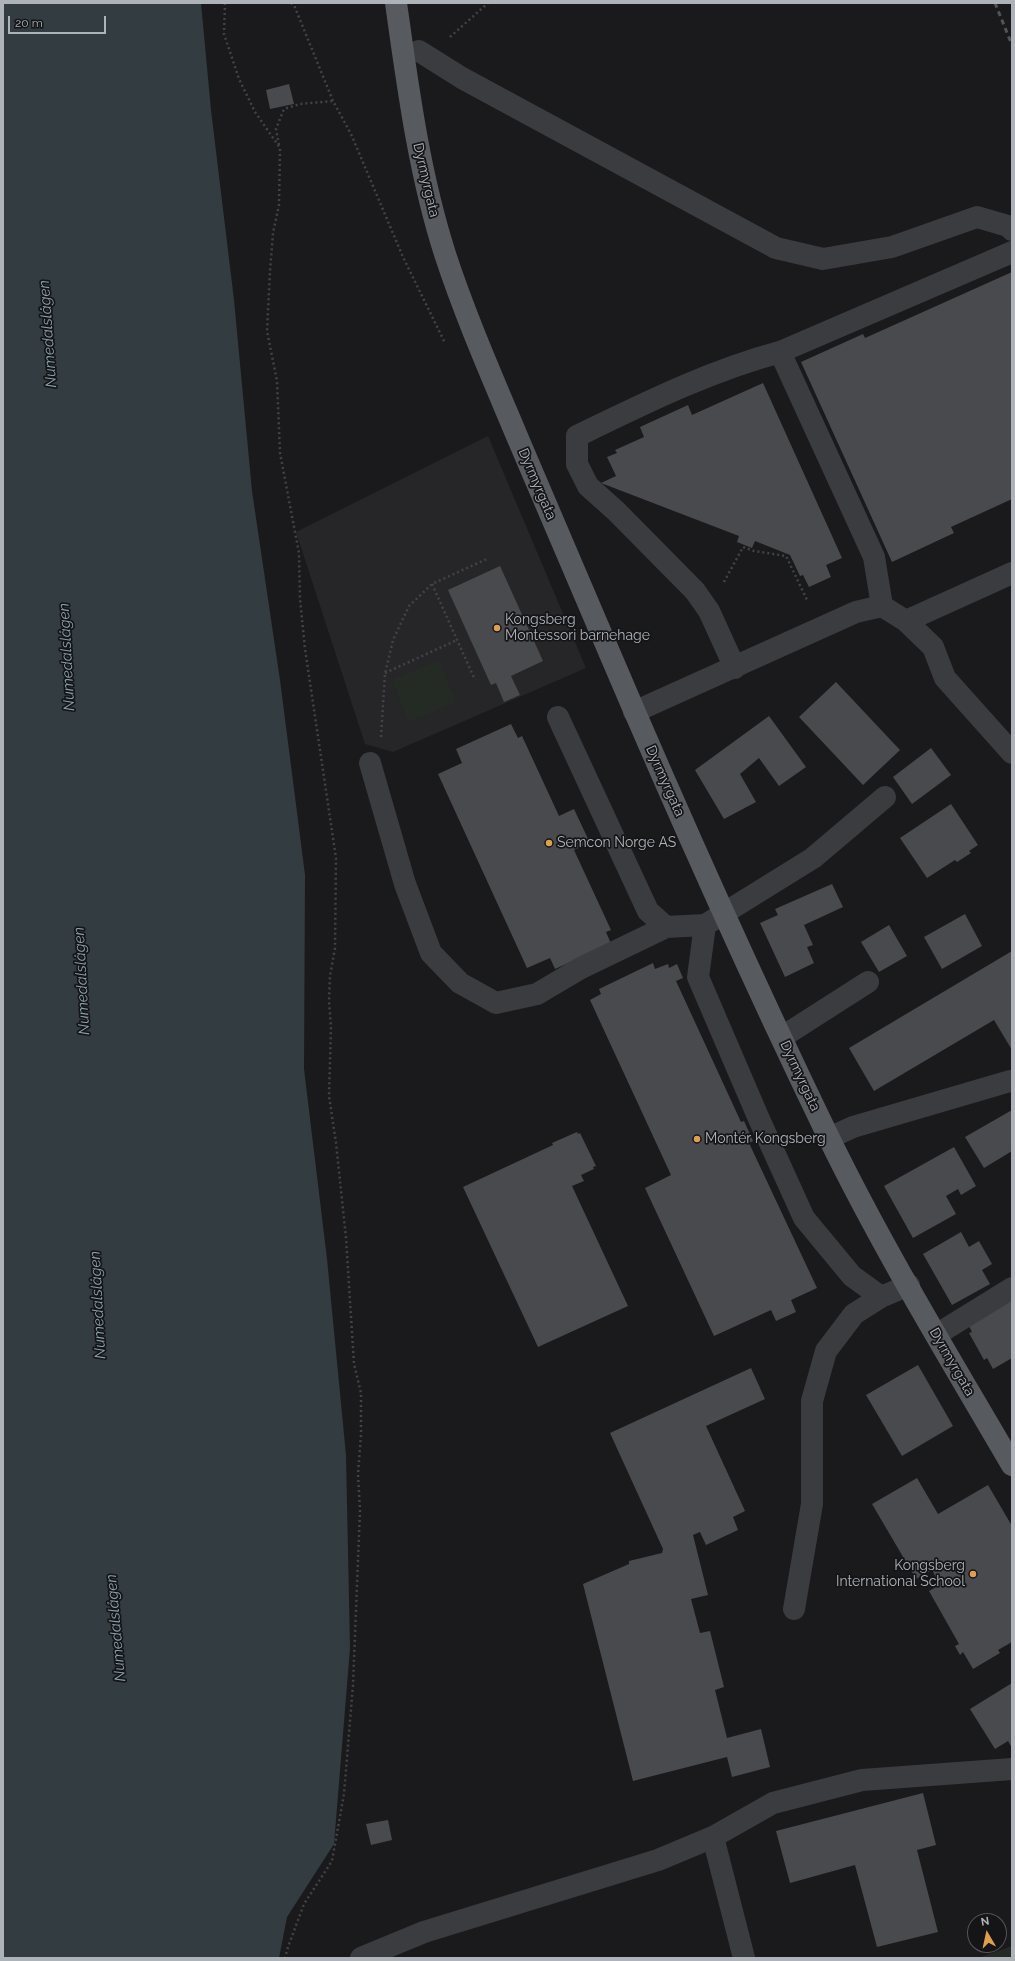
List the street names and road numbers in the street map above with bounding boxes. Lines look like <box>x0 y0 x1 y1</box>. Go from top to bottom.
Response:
street label: Dyrmyrgata <box>409 141 443 219</box>
street label: Dyrmyrgata <box>514 446 560 522</box>
street label: Dyrmyrgata <box>642 743 688 819</box>
street label: Dyrmyrgata <box>776 1038 824 1114</box>
street label: Dyrmyrgata <box>926 1325 978 1399</box>

